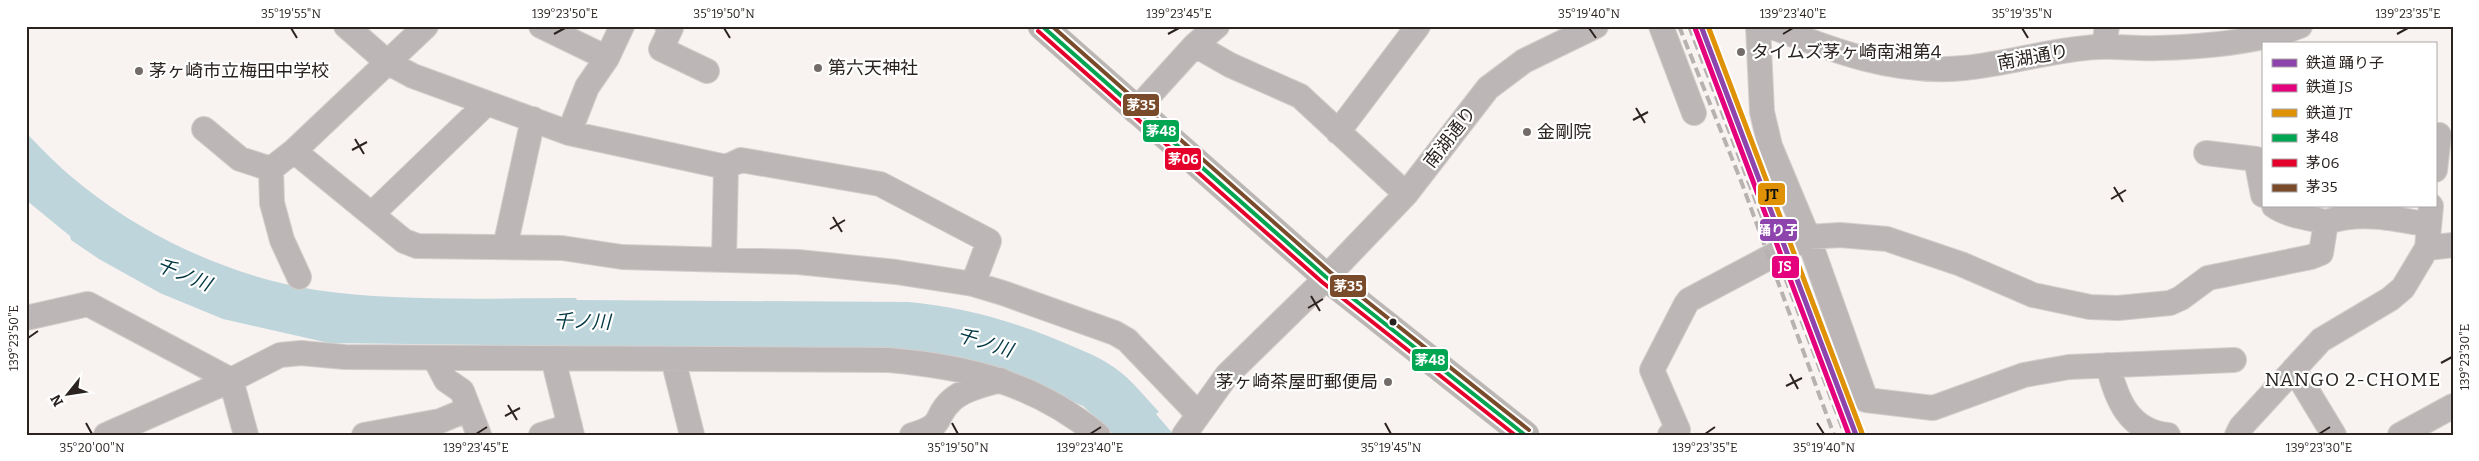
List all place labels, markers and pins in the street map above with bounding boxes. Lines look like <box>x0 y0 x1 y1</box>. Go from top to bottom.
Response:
place label: タイムズ茅ヶ崎南湘第4 <box>1751 41 1942 63</box>
marker: タイムズ茅ヶ崎南湘第4 <box>1735 46 1747 58</box>
place label: 第六天神社 <box>828 57 918 79</box>
place label: 茅ヶ崎市立梅田中学校 <box>149 60 329 82</box>
marker: 第六天神社 <box>812 62 824 74</box>
marker: 茅ヶ崎市立梅田中学校 <box>133 65 145 77</box>
place label: 金剛院 <box>1537 121 1591 143</box>
marker: 金剛院 <box>1521 126 1533 138</box>
unlabelled marker <box>1388 317 1398 327</box>
place label: 茅ヶ崎茶屋町郵便局 <box>1216 371 1378 393</box>
marker: 茅ヶ崎茶屋町郵便局 <box>1382 376 1394 388</box>

